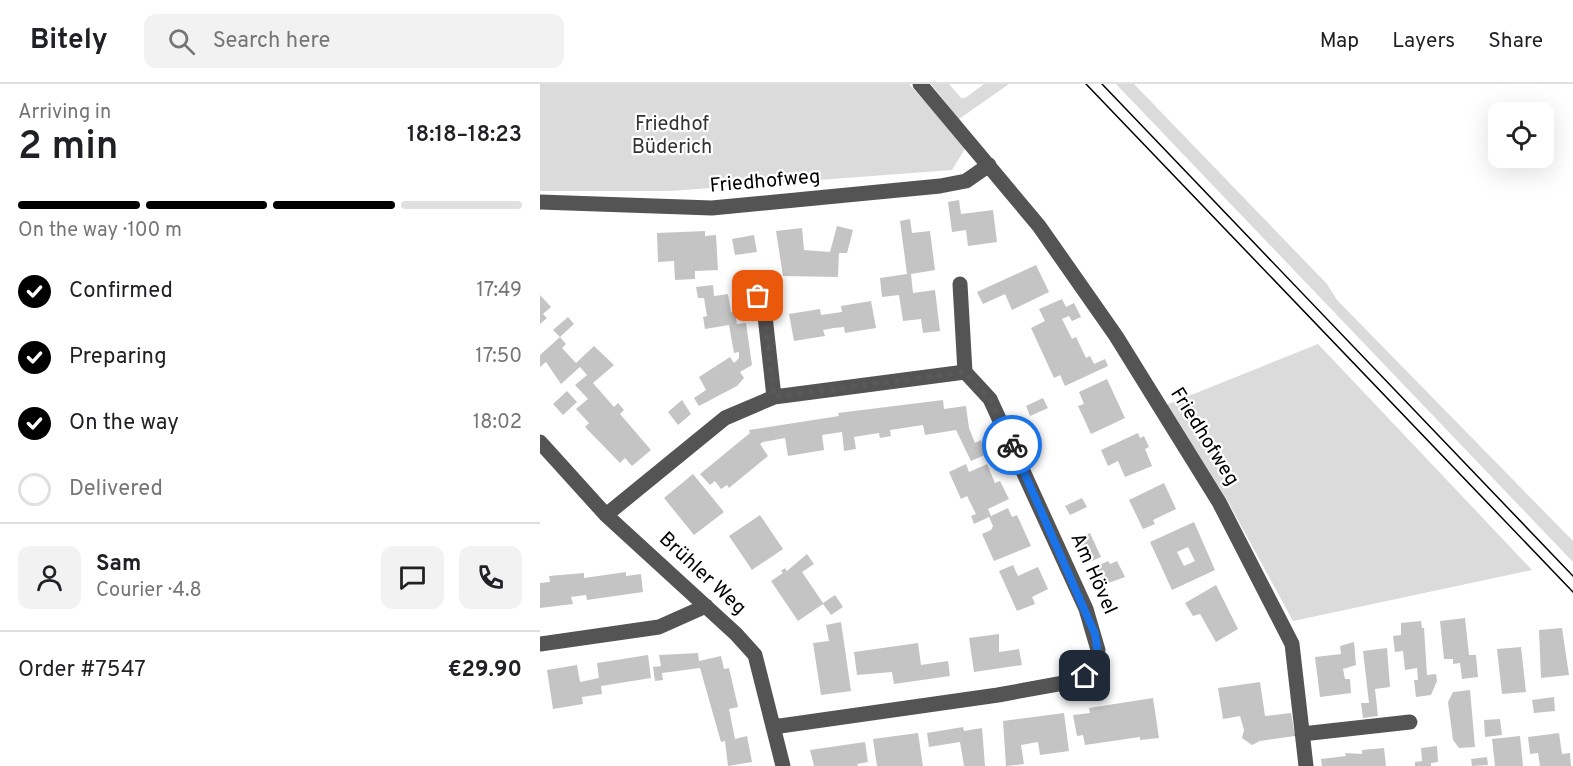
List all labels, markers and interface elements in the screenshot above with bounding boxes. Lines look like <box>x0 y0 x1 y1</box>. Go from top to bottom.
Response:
search box <box>144 14 564 68</box>
text: Bitely <box>30 23 108 59</box>
icon: search <box>165 25 198 58</box>
text: Search here <box>213 28 330 55</box>
text: Map <box>1320 28 1359 55</box>
text: Layers <box>1392 28 1455 55</box>
text: Share <box>1488 28 1543 55</box>
text: Arriving in <box>18 100 111 126</box>
map controls <box>1488 102 1554 168</box>
button: locate <box>1488 102 1554 168</box>
park label: Friedhof Büderich <box>632 112 712 161</box>
text: 18:18–18:23 <box>407 122 522 149</box>
text: 2 min <box>18 124 119 173</box>
street label: Friedhofweg <box>709 164 821 200</box>
text: On the way · 100 m <box>18 218 182 244</box>
pin <box>732 270 783 321</box>
icon: check <box>18 275 51 308</box>
text: Confirmed <box>69 278 173 305</box>
text: 17:49 <box>476 278 522 304</box>
icon: bag <box>741 279 774 312</box>
icon: check <box>18 341 51 374</box>
text: Preparing <box>69 344 167 371</box>
text: 17:50 <box>475 344 522 370</box>
street label: Friedhofweg <box>1164 383 1244 491</box>
icon: check <box>18 407 51 440</box>
text: On the way <box>69 410 179 437</box>
text: 18:02 <box>473 410 522 436</box>
courier <box>982 415 1042 475</box>
icon: bike <box>996 429 1029 462</box>
text: Delivered <box>69 476 163 503</box>
street label: Brühler Weg <box>653 527 751 621</box>
street label: Am Hövel <box>1064 529 1122 619</box>
button: person <box>18 546 81 609</box>
button: chat <box>381 546 444 609</box>
button: phone <box>459 546 522 609</box>
text: Sam <box>96 551 141 578</box>
text: Courier · 4.8 <box>96 578 202 604</box>
pin <box>1059 650 1110 701</box>
text: Order #7547 <box>18 657 146 684</box>
text: €29.90 <box>448 657 522 684</box>
icon: home <box>1068 659 1101 692</box>

